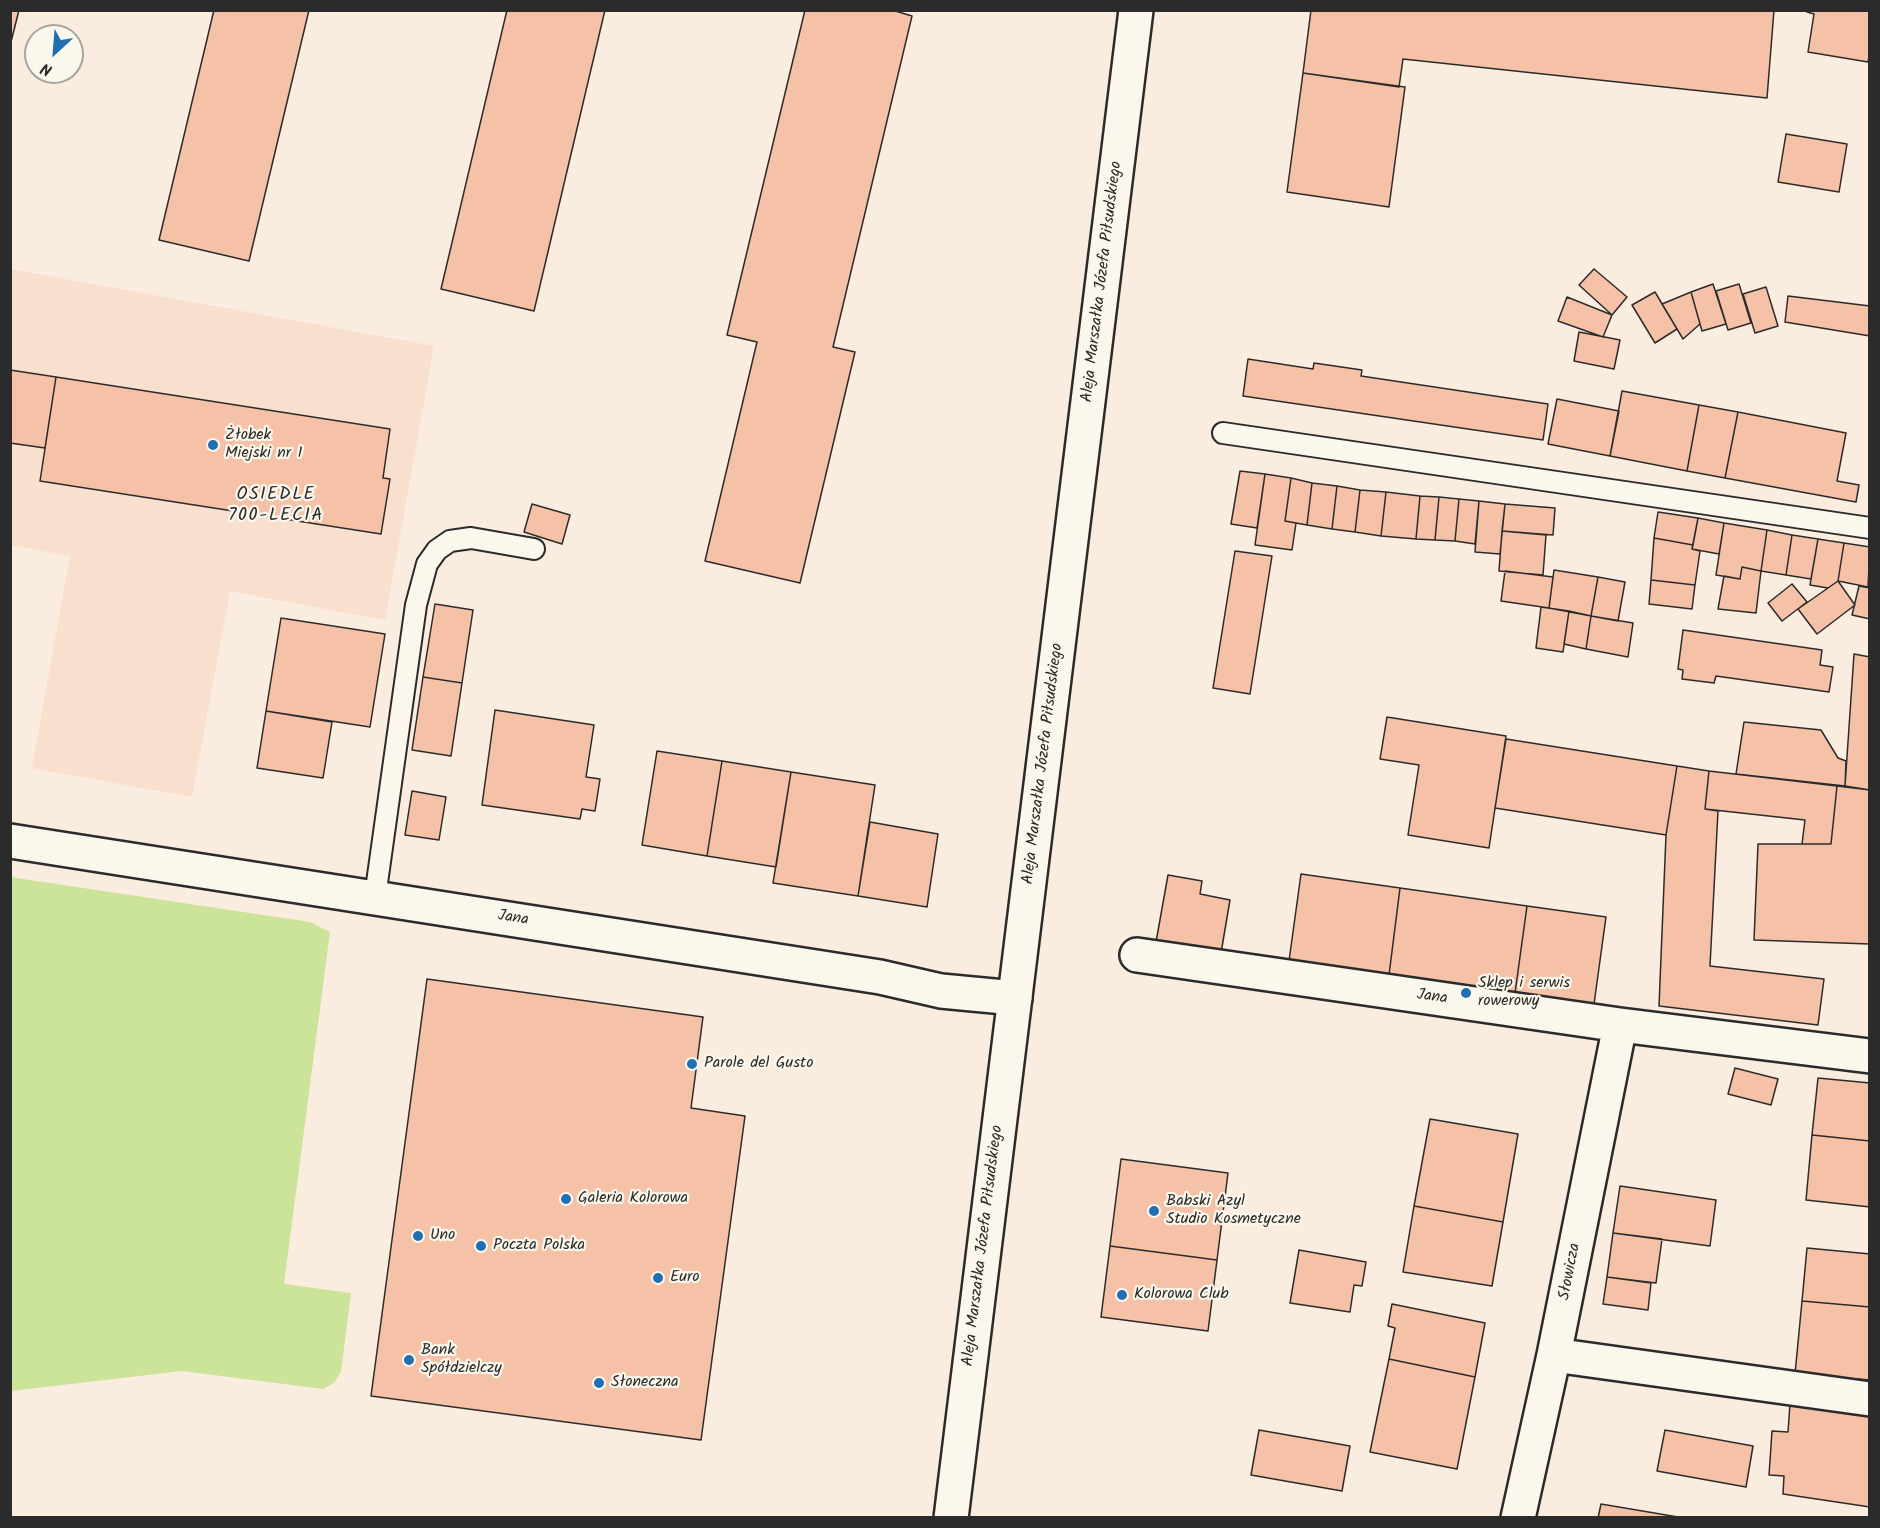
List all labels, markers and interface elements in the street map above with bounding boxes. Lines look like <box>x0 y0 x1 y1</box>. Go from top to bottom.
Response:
north arrow <box>24 24 84 84</box>
text: N <box>37 55 57 82</box>
street label: Aleja Marszałka Józefa Piłsudskiego <box>1079 160 1127 404</box>
place label: Żłobek Miejski nr 1 <box>225 426 303 464</box>
marker: Żłobek Miejski nr 1 <box>206 438 220 452</box>
district label: OSIEDLE 700-LECIA <box>228 485 324 528</box>
street label: Aleja Marszałka Józefa Piłsudskiego <box>1020 642 1068 886</box>
street label: Jana <box>496 907 530 931</box>
place label: Sklep i serwis rowerowy <box>1478 974 1570 1012</box>
street label: Jana <box>1415 986 1449 1010</box>
marker: Sklep i serwis rowerowy <box>1459 986 1473 1000</box>
place label: Parole del Gusto <box>704 1054 814 1074</box>
marker: Parole del Gusto <box>685 1057 699 1071</box>
street label: Aleja Marszałka Józefa Piłsudskiego <box>960 1124 1008 1368</box>
place label: Galeria Kolorowa <box>578 1189 688 1209</box>
marker: Galeria Kolorowa <box>559 1192 573 1206</box>
place label: Babski Azyl Studio Kosmetyczne <box>1166 1192 1301 1230</box>
marker: Babski Azyl Studio Kosmetyczne <box>1147 1204 1161 1218</box>
place label: Uno <box>430 1226 455 1246</box>
marker: Uno <box>411 1229 425 1243</box>
place label: Poczta Polska <box>493 1236 585 1256</box>
marker: Poczta Polska <box>474 1239 488 1253</box>
street label: Słowicza <box>1556 1242 1586 1302</box>
place label: Euro <box>670 1268 700 1288</box>
marker: Euro <box>651 1271 665 1285</box>
place label: Kolorowa Club <box>1134 1285 1229 1305</box>
marker: Kolorowa Club <box>1115 1288 1129 1302</box>
place label: Bank Spółdzielczy <box>421 1341 502 1379</box>
marker: Bank Spółdzielczy <box>402 1353 416 1367</box>
place label: Słoneczna <box>611 1373 678 1393</box>
marker: Słoneczna <box>592 1376 606 1390</box>

